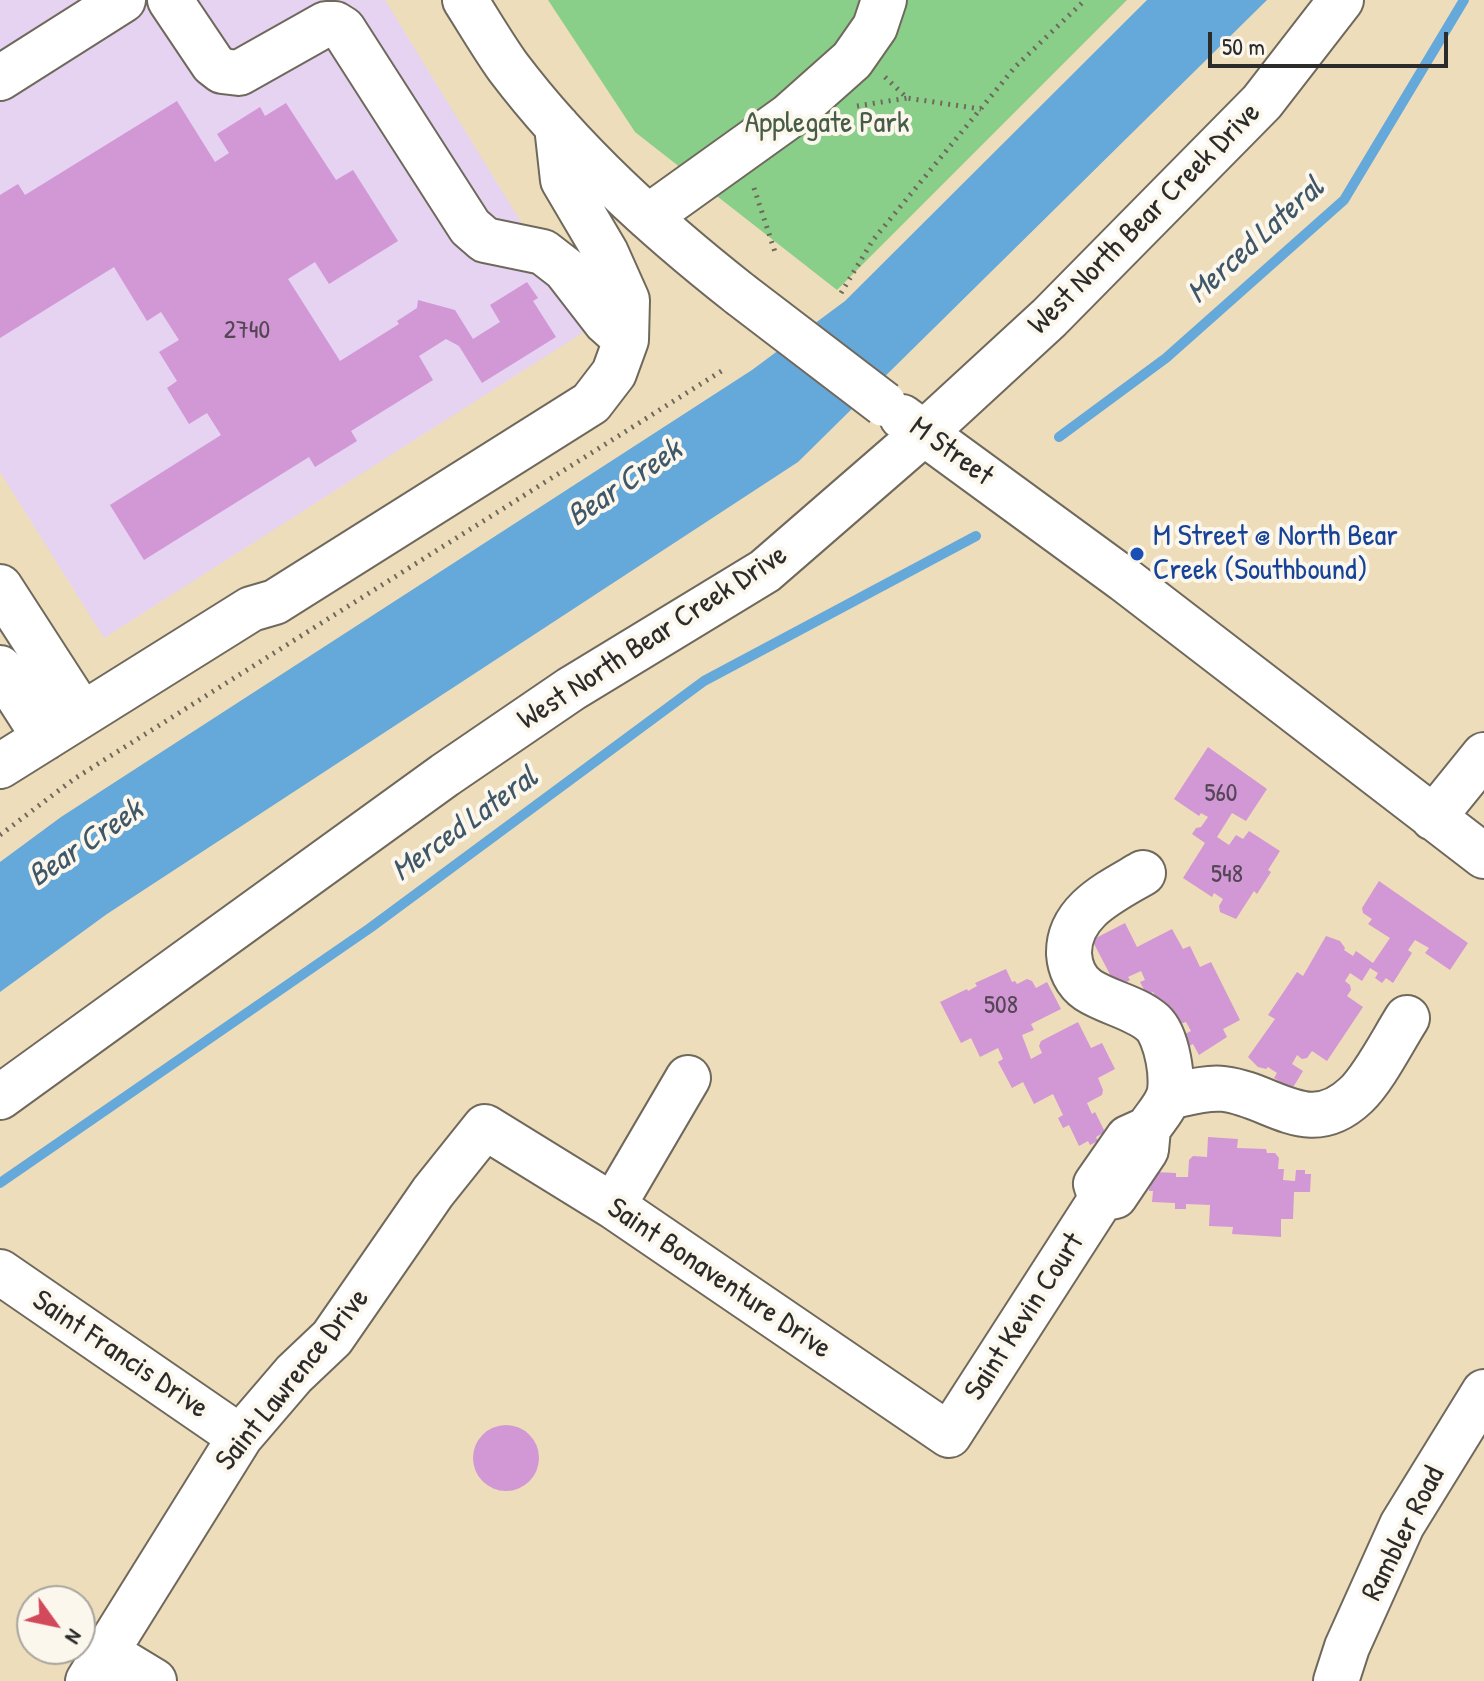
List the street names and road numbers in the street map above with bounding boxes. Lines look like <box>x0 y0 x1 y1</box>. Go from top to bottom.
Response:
street label: West North Bear Creek Drive <box>1021 95 1269 343</box>
street label: M Street <box>902 410 1000 494</box>
street label: West North Bear Creek Drive <box>512 537 794 739</box>
street label: Saint Bonaventure Drive <box>600 1191 838 1367</box>
street label: Saint Kevin Court <box>958 1227 1092 1407</box>
street label: Saint Lawrence Drive <box>209 1282 377 1478</box>
street label: Saint Francis Drive <box>25 1283 215 1427</box>
street label: Rambler Road <box>1355 1461 1453 1607</box>

